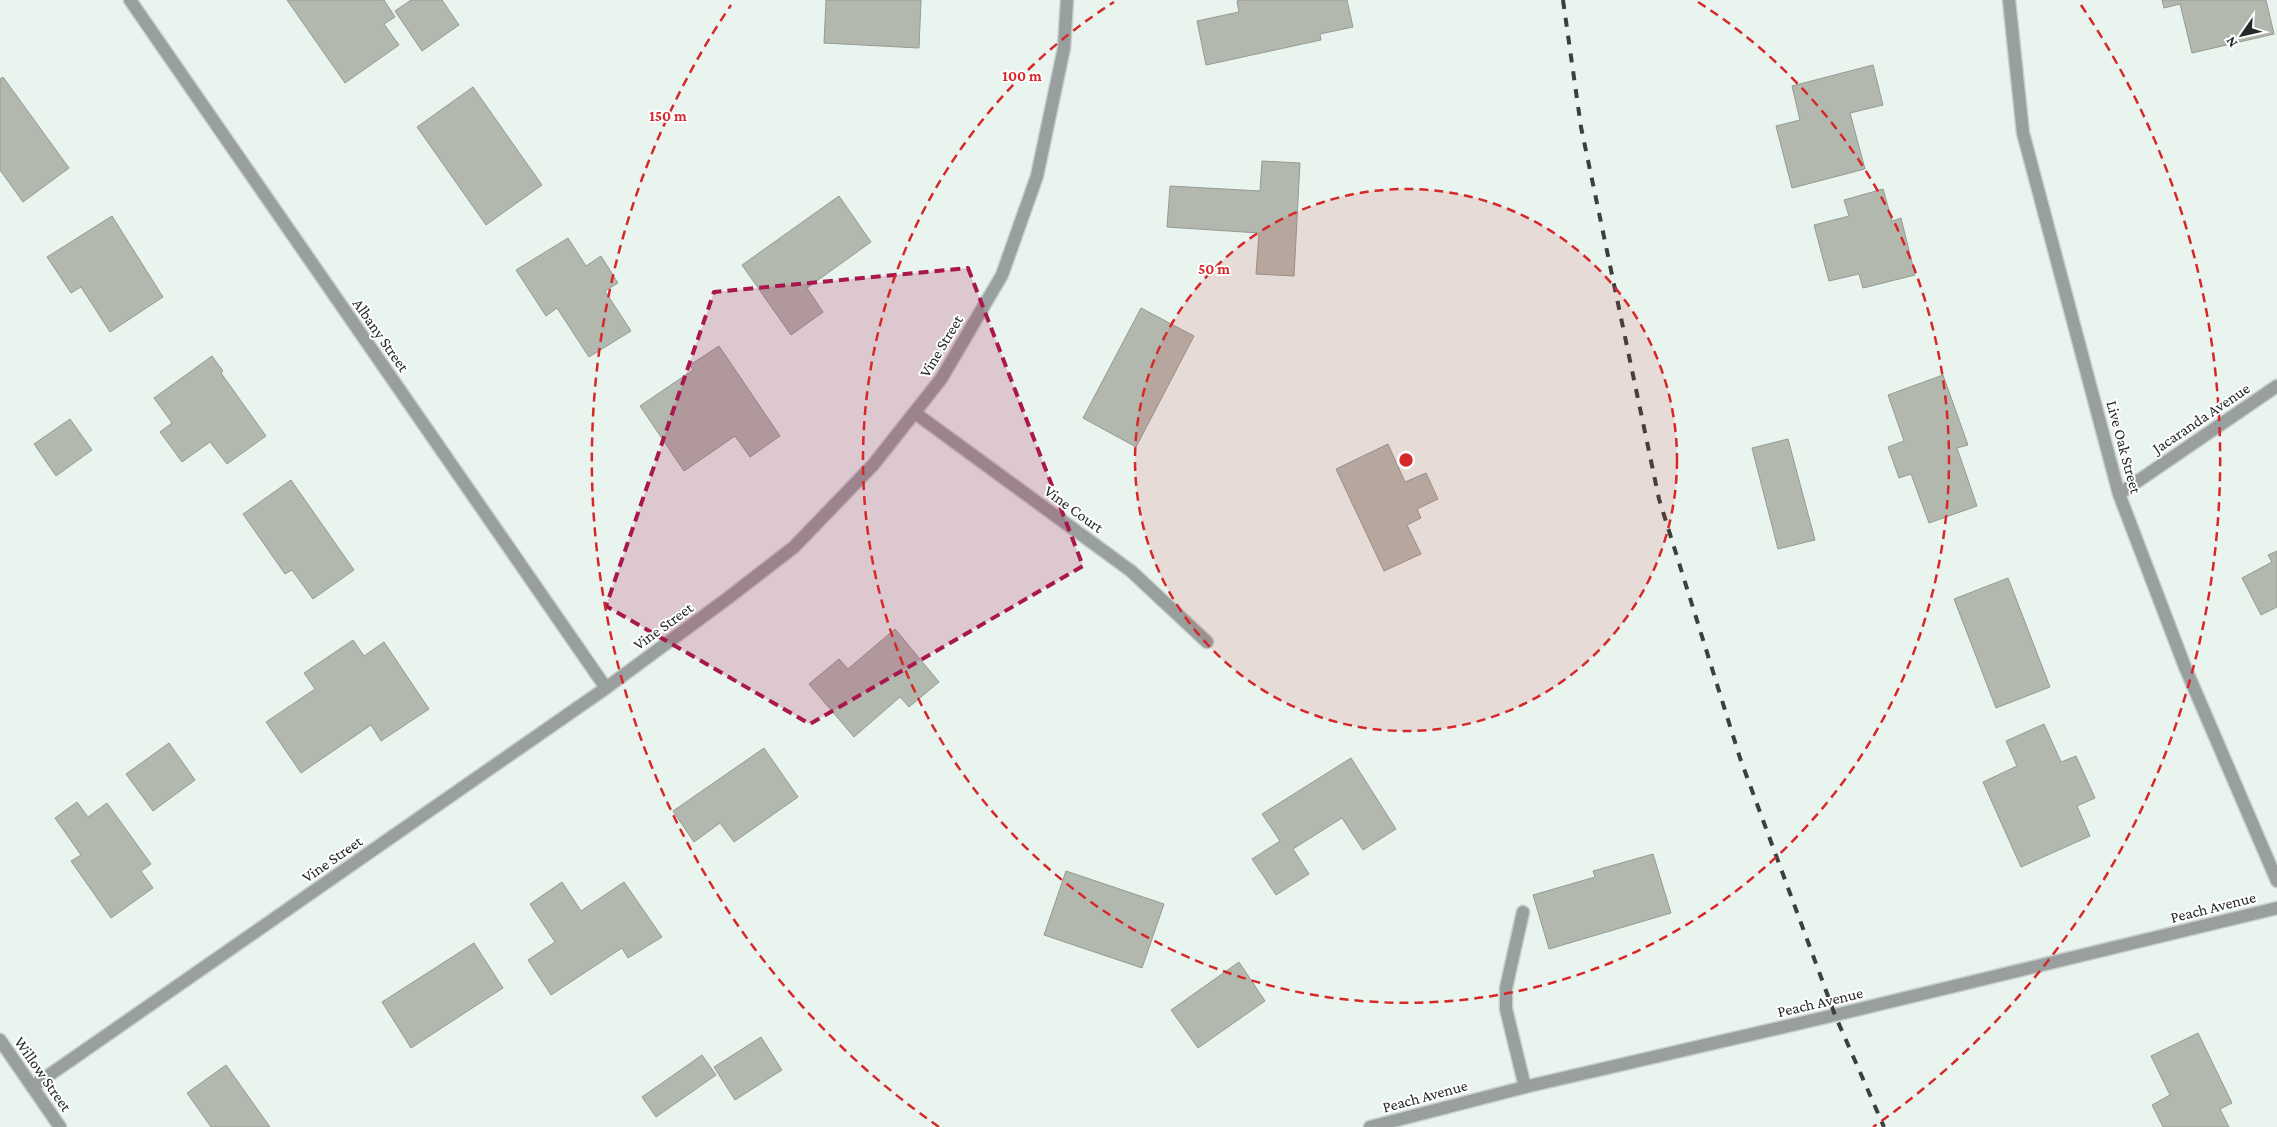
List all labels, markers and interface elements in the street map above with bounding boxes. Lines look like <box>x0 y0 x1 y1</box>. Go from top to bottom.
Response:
north arrow <box>2217 10 2267 60</box>
text: N <box>2222 33 2241 51</box>
text: 100 m <box>1002 68 1042 84</box>
text: 150 m <box>649 108 687 124</box>
text: 50 m <box>1198 261 1230 277</box>
street label: Albany Street <box>349 295 413 376</box>
street label: Vine Street <box>916 311 966 380</box>
street label: Jacaranda Avenue <box>2148 379 2253 459</box>
street label: Live Oak Street <box>2103 399 2145 496</box>
centre of rings <box>1397 451 1415 469</box>
street label: Vine Court <box>1041 482 1107 536</box>
street label: Vine Street <box>630 598 697 653</box>
street label: Vine Street <box>299 832 366 886</box>
street label: Peach Avenue <box>2169 888 2257 926</box>
street label: Peach Avenue <box>1775 984 1865 1020</box>
street label: Willow Street <box>11 1033 75 1115</box>
street label: Peach Avenue <box>1381 1076 1469 1116</box>

